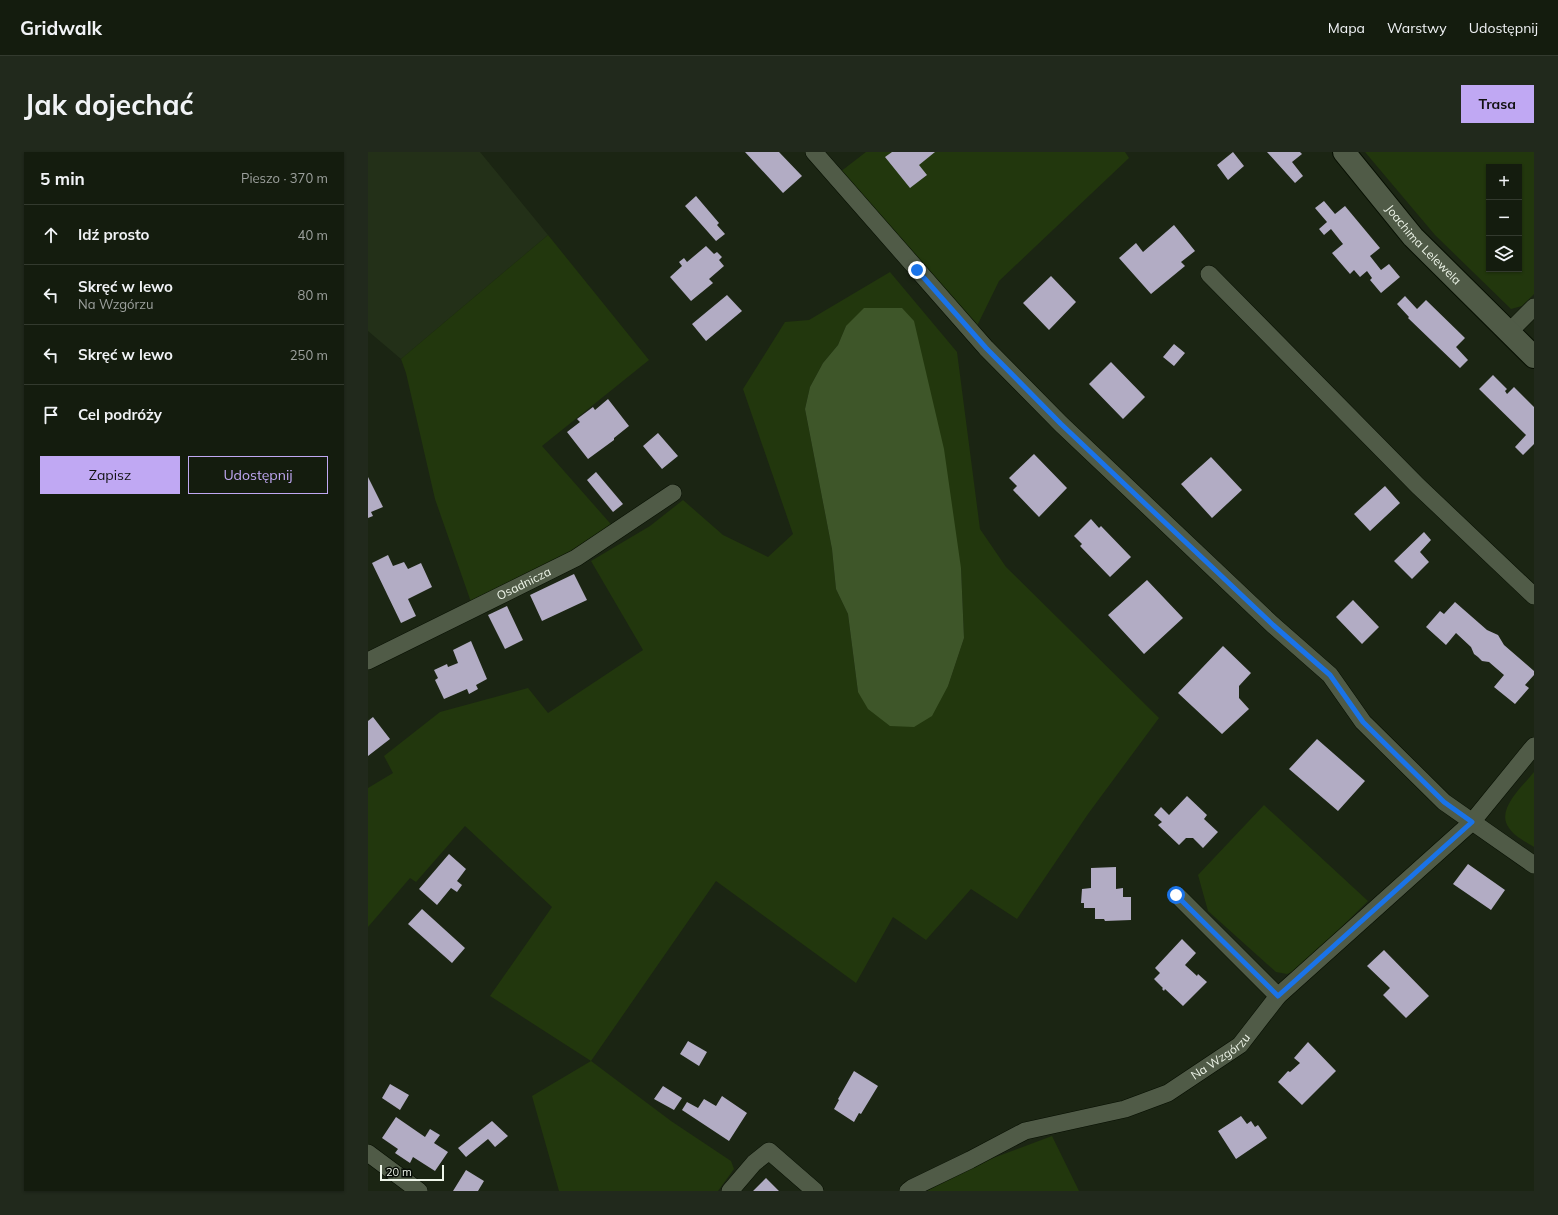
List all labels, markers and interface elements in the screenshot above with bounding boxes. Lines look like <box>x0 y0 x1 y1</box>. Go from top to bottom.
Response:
text: Gridwalk <box>20 16 102 40</box>
text: Mapa <box>1328 19 1365 37</box>
text: Warstwy <box>1387 19 1447 37</box>
text: Udostępnij <box>1469 19 1538 37</box>
button: Trasa <box>1461 85 1534 123</box>
text: Jak dojechać <box>24 87 194 122</box>
map controls <box>1486 164 1522 272</box>
button: + <box>1486 164 1522 200</box>
text: 5 min <box>40 168 85 189</box>
text: Pieszo · 370 m <box>241 170 328 186</box>
button: − <box>1486 200 1522 236</box>
street label: Joachima Lelewela <box>1383 201 1464 287</box>
icon: ahead <box>40 224 62 246</box>
text: Idź prosto <box>78 225 149 244</box>
text: 40 m <box>298 227 328 243</box>
button: layers <box>1486 236 1522 272</box>
route end <box>908 261 926 279</box>
text: Skręć w lewo <box>78 277 173 296</box>
icon: left <box>40 284 62 306</box>
text: 80 m <box>298 287 328 303</box>
text: Na Wzgórzu <box>78 296 154 312</box>
icon: left <box>40 344 62 366</box>
text: Skręć w lewo <box>78 345 173 364</box>
text: 250 m <box>290 347 328 363</box>
icon: arrive <box>40 404 62 426</box>
text: Cel podróży <box>78 405 162 424</box>
button: Zapisz <box>40 456 180 494</box>
button: Udostępnij <box>188 456 328 494</box>
street label: Osadnicza <box>494 564 553 603</box>
route start <box>1167 886 1185 904</box>
street label: Na Wzgórzu <box>1188 1030 1253 1083</box>
scale bar <box>380 1163 444 1182</box>
text: 20 m <box>386 1165 412 1179</box>

